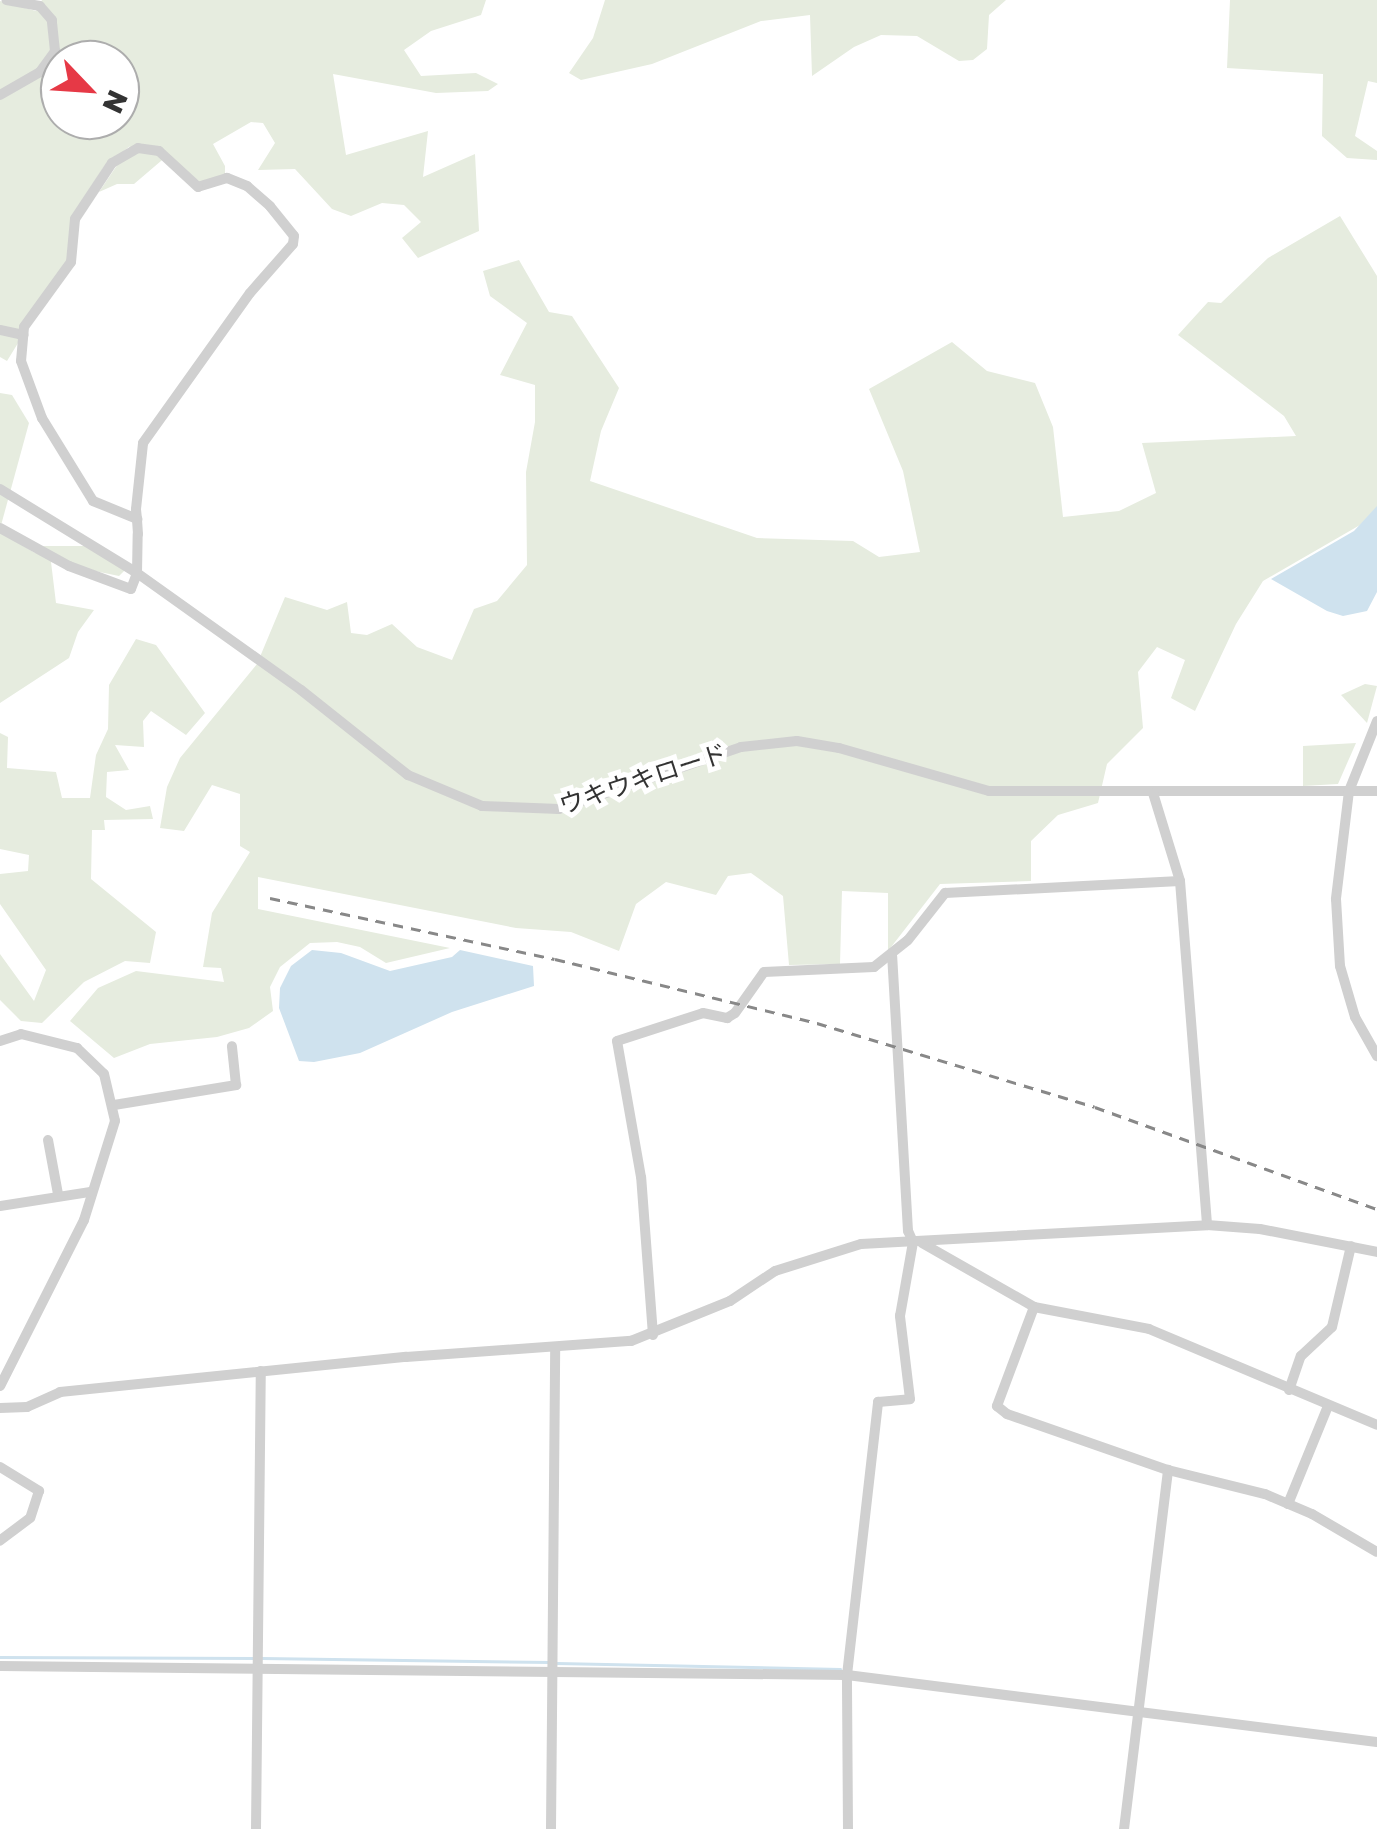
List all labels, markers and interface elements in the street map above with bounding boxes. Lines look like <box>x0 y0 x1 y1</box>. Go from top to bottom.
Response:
north arrow <box>40 40 140 140</box>
text: N <box>96 85 135 119</box>
street label: ウキウキロード <box>555 738 731 820</box>

